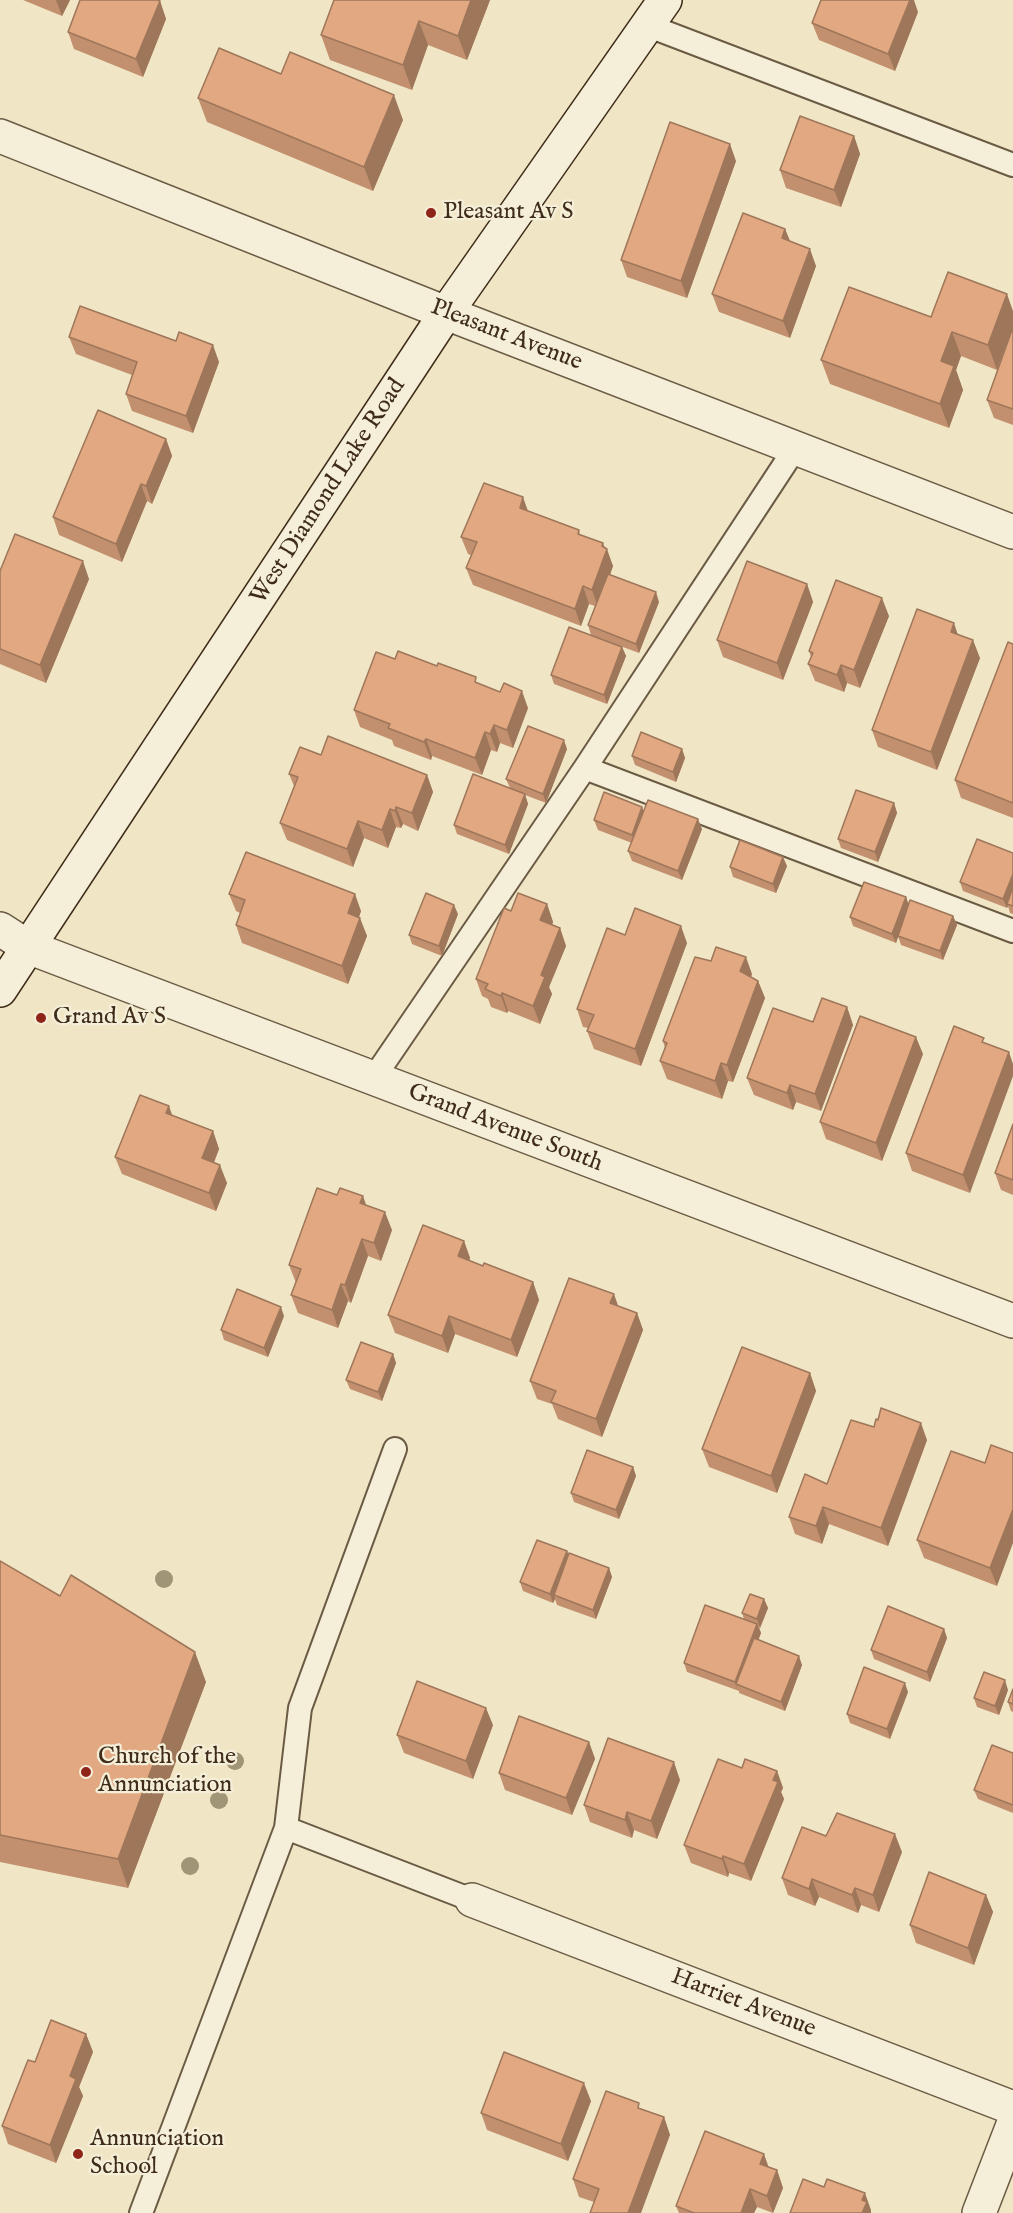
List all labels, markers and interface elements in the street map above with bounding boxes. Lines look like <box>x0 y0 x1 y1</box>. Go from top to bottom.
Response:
place label: Pleasant Av S <box>443 199 574 227</box>
marker: Pleasant Av S <box>424 206 438 220</box>
street label: Pleasant Avenue <box>426 294 586 378</box>
street label: West Diamond Lake Road <box>245 374 413 610</box>
place label: Grand Av S <box>53 1004 166 1032</box>
marker: Grand Av S <box>34 1011 48 1025</box>
street label: Grand Avenue South <box>404 1079 606 1179</box>
place label: Church of the Annunciation <box>98 1744 236 1800</box>
marker: Church of the Annunciation <box>79 1765 93 1779</box>
street label: Harriet Avenue <box>667 1963 819 2045</box>
place label: Annunciation School <box>90 2126 224 2182</box>
marker: Annunciation School <box>71 2147 85 2161</box>

